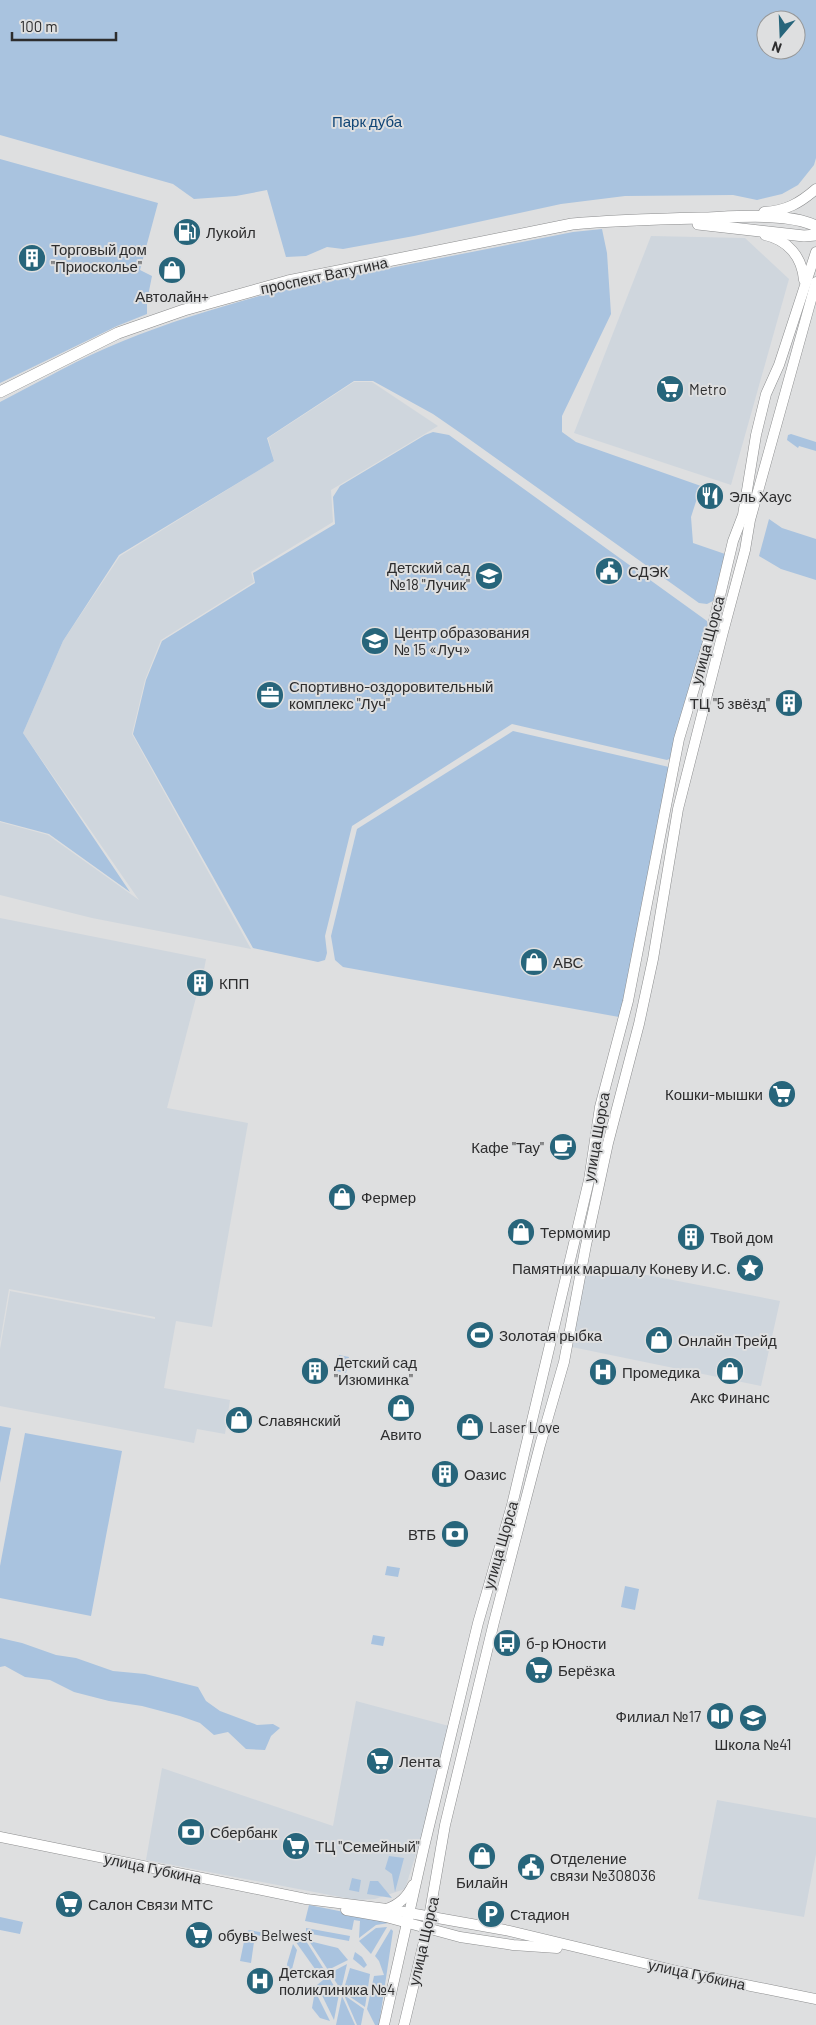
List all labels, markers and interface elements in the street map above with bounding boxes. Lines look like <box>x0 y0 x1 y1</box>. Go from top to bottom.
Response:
scale bar <box>12 10 116 42</box>
north arrow <box>756 10 806 60</box>
text: 100 m <box>20 17 58 35</box>
text: N <box>769 38 784 57</box>
park label: Парк дуба <box>332 112 403 130</box>
fuel station icon: Лукойл <box>172 217 202 247</box>
place label: Лукойл <box>206 223 256 241</box>
place label: Торговый дом "Приосколье" <box>51 240 147 275</box>
building icon: Торговый дом "Приосколье" <box>17 243 47 273</box>
street label: проспект Ватутина <box>259 253 390 297</box>
shop icon: Автолайн+ <box>157 255 187 285</box>
place label: Автолайн+ <box>135 287 209 305</box>
supermarket icon: Metro <box>655 374 685 404</box>
place label: Metro <box>689 380 727 398</box>
restaurant icon: Эль Хаус <box>695 481 725 511</box>
place label: Эль Хаус <box>729 487 792 505</box>
public building icon: СДЭК <box>594 556 624 586</box>
place label: Детский сад №18 "Лучик" <box>387 558 470 593</box>
school or university icon: Детский сад №18 "Лучик" <box>474 561 504 591</box>
place label: СДЭК <box>628 562 668 580</box>
street label: улица Щорса <box>687 593 728 686</box>
place label: Центр образования № 15 «Луч» <box>394 623 529 658</box>
school or university icon: Центр образования № 15 «Луч» <box>360 626 390 656</box>
place label: Спортивно-оздоровительный комплекс "Луч" <box>289 677 493 712</box>
office icon: Спортивно-оздоровительный комплекс "Луч" <box>255 680 285 710</box>
building icon: ТЦ "5 звёзд" <box>774 688 804 718</box>
place label: ТЦ "5 звёзд" <box>690 694 770 712</box>
shop icon: АВС <box>519 947 549 977</box>
place label: АВС <box>553 953 584 971</box>
building icon: КПП <box>185 968 215 998</box>
place label: КПП <box>219 974 249 992</box>
supermarket icon: Кошки-мышки <box>767 1079 797 1109</box>
place label: Кошки-мышки <box>665 1085 763 1103</box>
street label: улица Щорса <box>579 1090 613 1183</box>
cafe icon: Кафе "Тау" <box>548 1132 578 1162</box>
place label: Кафе "Тау" <box>471 1138 544 1156</box>
shop icon: Фермер <box>327 1182 357 1212</box>
place label: Фермер <box>361 1188 416 1206</box>
shop icon: Термомир <box>506 1217 536 1247</box>
building icon: Твой дом <box>676 1222 706 1252</box>
place label: Термомир <box>540 1223 611 1241</box>
place label: Твой дом <box>710 1228 773 1246</box>
place icon: Памятник маршалу Коневу И.С. <box>735 1253 765 1283</box>
place label: Памятник маршалу Коневу И.С. <box>512 1259 731 1277</box>
sports icon: Золотая рыбка <box>465 1320 495 1350</box>
shop icon: Онлайн Трейд <box>644 1325 674 1355</box>
place label: Золотая рыбка <box>499 1326 603 1344</box>
place label: Онлайн Трейд <box>678 1331 777 1349</box>
place label: Детский сад "Изюминка" <box>334 1353 417 1388</box>
building icon: Детский сад "Изюминка" <box>300 1356 330 1386</box>
shop icon: Акс Финанс <box>715 1356 745 1386</box>
hospital icon: Промедика <box>588 1357 618 1387</box>
place label: Промедика <box>622 1363 701 1381</box>
place label: Акс Финанс <box>690 1388 770 1406</box>
shop icon: Авито <box>386 1393 416 1423</box>
shop icon: Славянский <box>224 1405 254 1435</box>
place label: Славянский <box>258 1411 341 1429</box>
shop icon: Laser Love <box>455 1412 485 1442</box>
place label: Laser Love <box>489 1418 560 1436</box>
place label: Авито <box>380 1425 422 1443</box>
building icon: Оазис <box>430 1459 460 1489</box>
place label: Оазис <box>464 1465 507 1483</box>
street label: улица Щорса <box>479 1498 521 1591</box>
bank icon: ВТБ <box>440 1519 470 1549</box>
place label: ВТБ <box>408 1525 436 1543</box>
bus stop icon: б-р Юности <box>492 1628 522 1658</box>
place label: б-р Юности <box>526 1634 606 1652</box>
supermarket icon: Берёзка <box>524 1655 554 1685</box>
place label: Берёзка <box>558 1661 616 1679</box>
library icon: Филиал №17 <box>705 1701 735 1731</box>
school or university icon: Школа №41 <box>738 1703 768 1733</box>
place label: Филиал №17 <box>616 1707 701 1725</box>
place label: Школа №41 <box>715 1735 791 1753</box>
supermarket icon: Лента <box>365 1746 395 1776</box>
place label: Лента <box>399 1752 441 1770</box>
bank icon: Сбербанк <box>176 1817 206 1847</box>
place label: Сбербанк <box>210 1823 278 1841</box>
supermarket icon: ТЦ "Семейный" <box>281 1831 311 1861</box>
place label: ТЦ "Семейный" <box>315 1837 420 1855</box>
shop icon: Билайн <box>467 1841 497 1871</box>
street label: улица Губкина <box>103 1849 204 1887</box>
place label: Отделение связи №308036 <box>550 1849 656 1884</box>
public building icon: Отделение связи №308036 <box>516 1852 546 1882</box>
place label: Билайн <box>456 1873 508 1891</box>
supermarket icon: Салон Связи МТС <box>54 1889 84 1919</box>
street label: улица Щорса <box>404 1894 442 1987</box>
place label: Салон Связи МТС <box>88 1895 214 1913</box>
parking icon: Стадион <box>476 1899 506 1929</box>
place label: Стадион <box>510 1905 570 1923</box>
supermarket icon: обувь Belwest <box>184 1920 214 1950</box>
place label: обувь Belwest <box>218 1926 313 1944</box>
street label: улица Губкина <box>647 1955 748 1993</box>
place label: Детская поликлиника №4 <box>279 1963 395 1998</box>
hospital icon: Детская поликлиника №4 <box>245 1966 275 1996</box>

